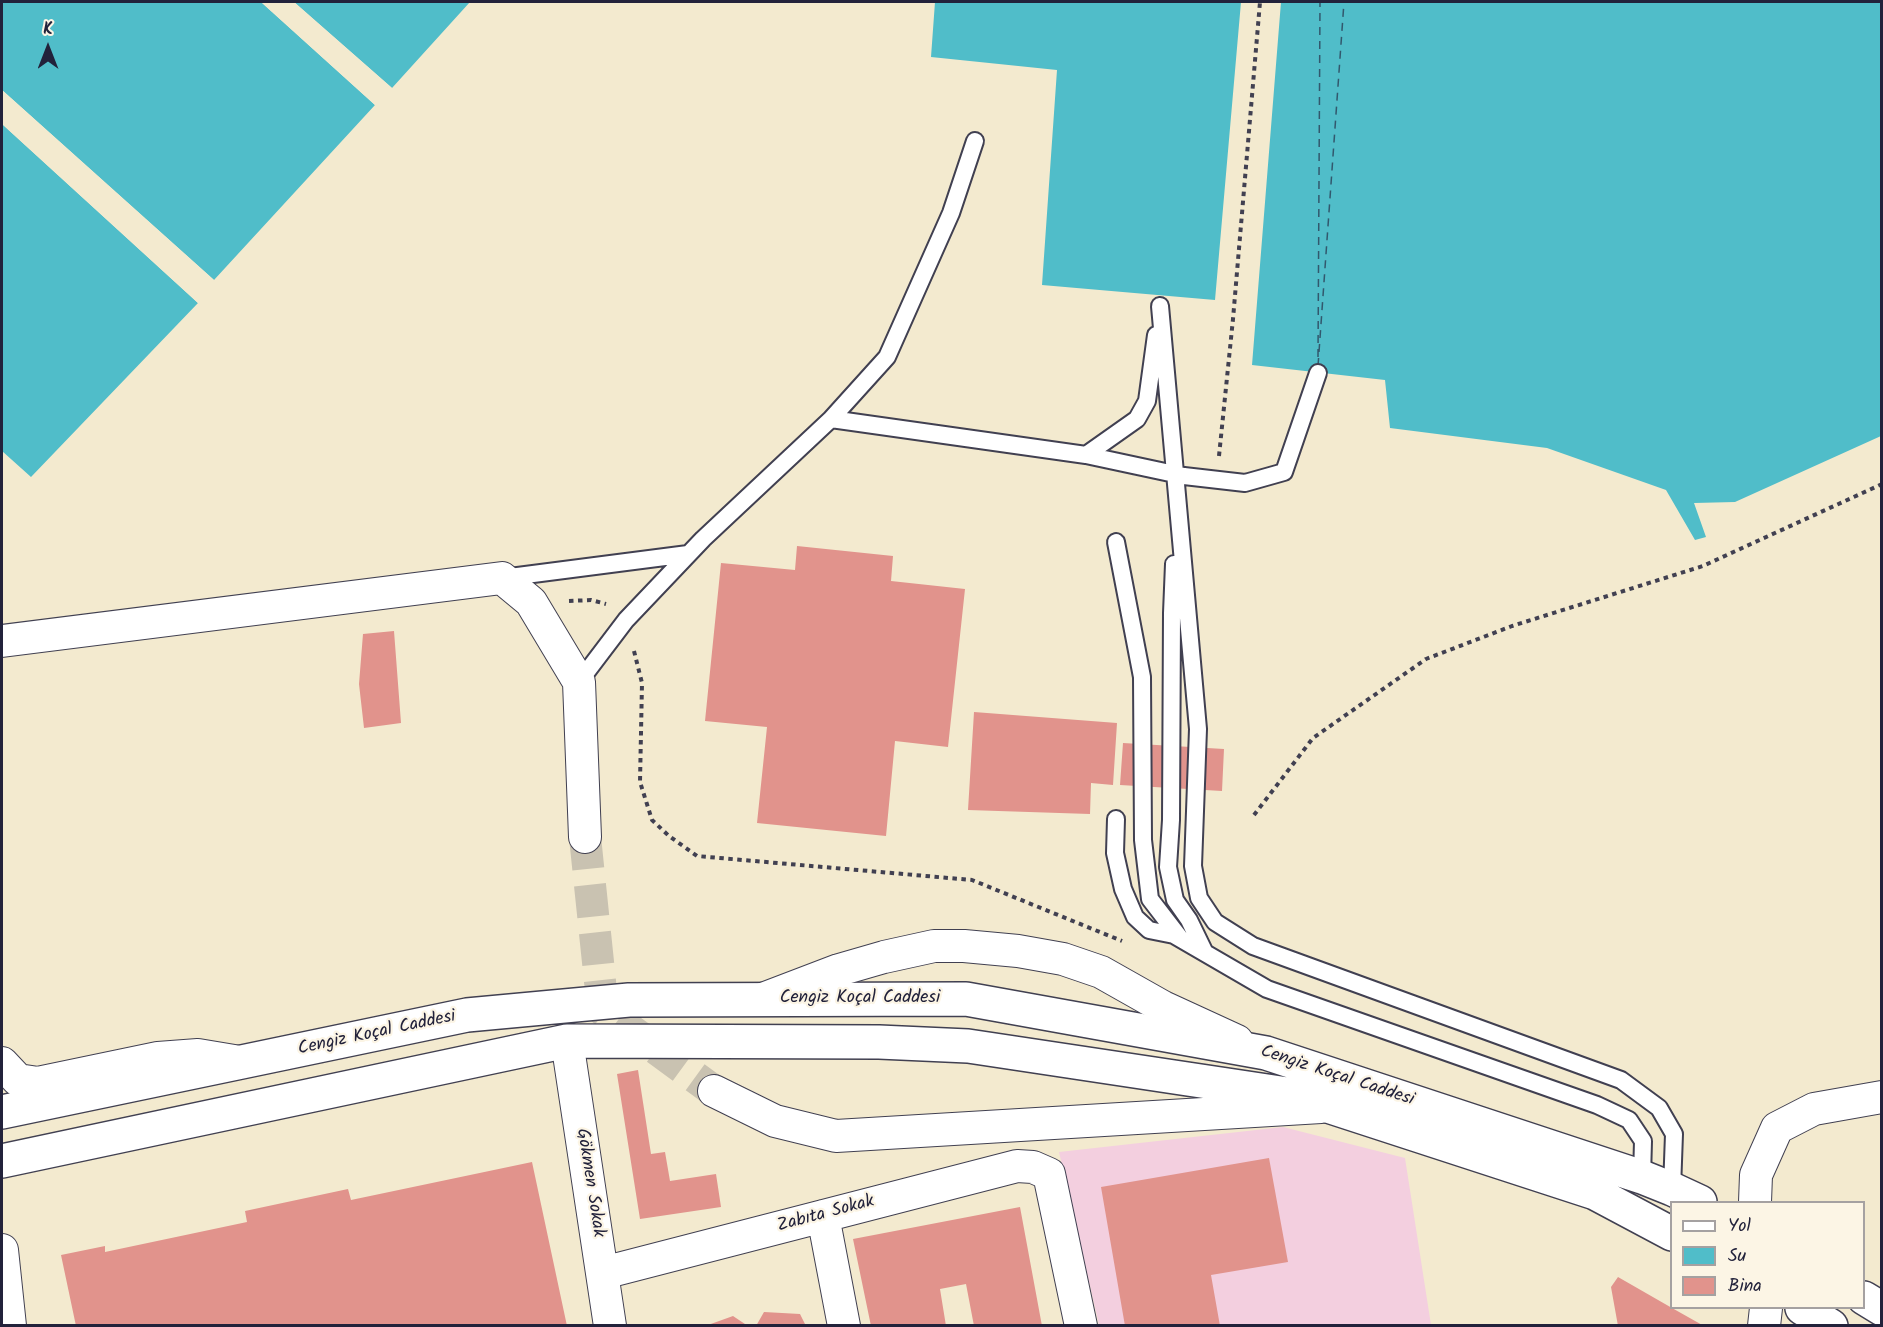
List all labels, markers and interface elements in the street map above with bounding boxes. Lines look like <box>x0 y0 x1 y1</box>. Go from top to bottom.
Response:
text: K <box>43 17 53 42</box>
north arrow <box>18 18 78 78</box>
street label: Cengiz Koçal Caddesi <box>780 988 940 1010</box>
street label: Cengiz Koçal Caddesi <box>296 1007 458 1061</box>
street label: Cengiz Koçal Caddesi <box>1257 1042 1417 1112</box>
street label: Gökmen Sokak <box>570 1127 608 1239</box>
street label: Zabıta Sokak <box>775 1192 877 1238</box>
legend <box>1670 1201 1865 1309</box>
text: Yol <box>1728 1212 1751 1241</box>
text: Su <box>1728 1242 1746 1271</box>
text: Bina <box>1728 1272 1762 1301</box>

